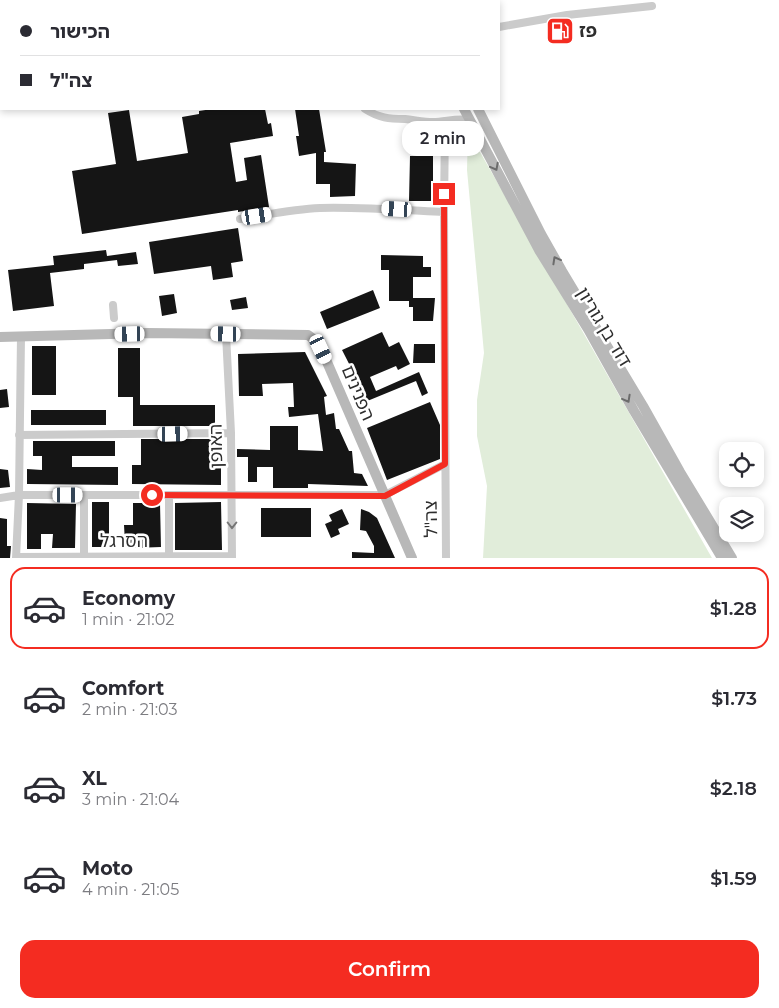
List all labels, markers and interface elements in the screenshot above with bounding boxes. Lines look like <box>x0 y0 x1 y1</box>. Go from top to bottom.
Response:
fuel station icon: פז <box>545 16 575 46</box>
text: הכישור <box>50 20 110 43</box>
place label: פז <box>579 20 597 42</box>
text: צה"ל <box>50 69 93 92</box>
callout: 2 min <box>403 121 485 156</box>
text: 2 min <box>420 129 466 148</box>
one-way arrow <box>488 162 498 171</box>
route end <box>433 183 455 205</box>
car <box>381 201 412 217</box>
car <box>241 206 272 226</box>
one-way arrow <box>552 256 562 265</box>
street label: דוד בן גוריון <box>572 283 636 371</box>
car <box>114 326 145 342</box>
car <box>210 326 241 342</box>
car <box>307 332 334 366</box>
street label: הפנינים <box>337 362 379 424</box>
one-way arrow <box>621 394 631 403</box>
street label: האופן <box>205 424 227 468</box>
car <box>157 426 188 442</box>
map controls <box>719 442 764 542</box>
button: locate <box>719 442 764 487</box>
route start <box>141 484 163 506</box>
car <box>53 488 83 503</box>
button: layers <box>719 497 764 542</box>
street label: צה"ל <box>420 500 442 538</box>
one-way arrow <box>227 522 237 530</box>
street label: הסרגל <box>100 530 148 552</box>
icon: car <box>22 586 67 631</box>
text: Economy <box>82 587 175 610</box>
text: $1.28 <box>710 597 757 620</box>
text: 1 min · 21:02 <box>82 610 174 629</box>
icon: car <box>22 676 67 721</box>
text: Comfort <box>82 677 164 700</box>
text: $1.73 <box>711 687 757 710</box>
text: 2 min · 21:03 <box>82 700 178 719</box>
icon: car <box>22 766 67 811</box>
text: XL <box>82 767 107 790</box>
text: $2.18 <box>710 777 757 800</box>
text: 3 min · 21:04 <box>82 790 179 809</box>
icon: car <box>22 856 67 901</box>
text: Moto <box>82 857 133 880</box>
text: $1.59 <box>710 867 757 890</box>
text: 4 min · 21:05 <box>82 880 179 899</box>
button: Confirm <box>20 940 759 998</box>

